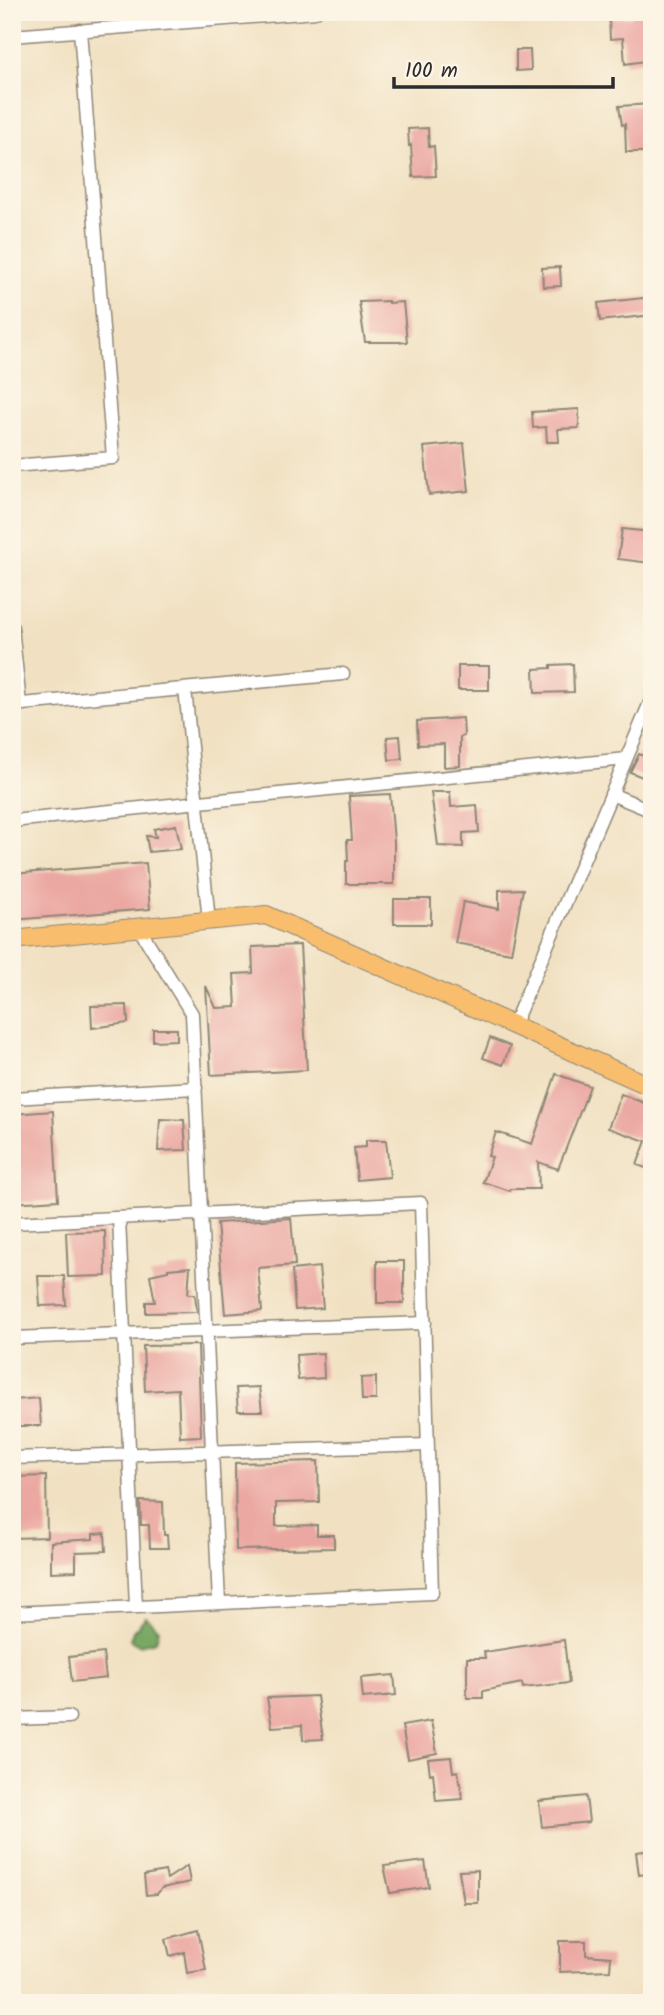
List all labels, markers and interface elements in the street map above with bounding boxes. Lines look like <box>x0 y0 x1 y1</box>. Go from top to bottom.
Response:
scale bar <box>394 46 613 90</box>
text: 100 m <box>405 55 458 88</box>

